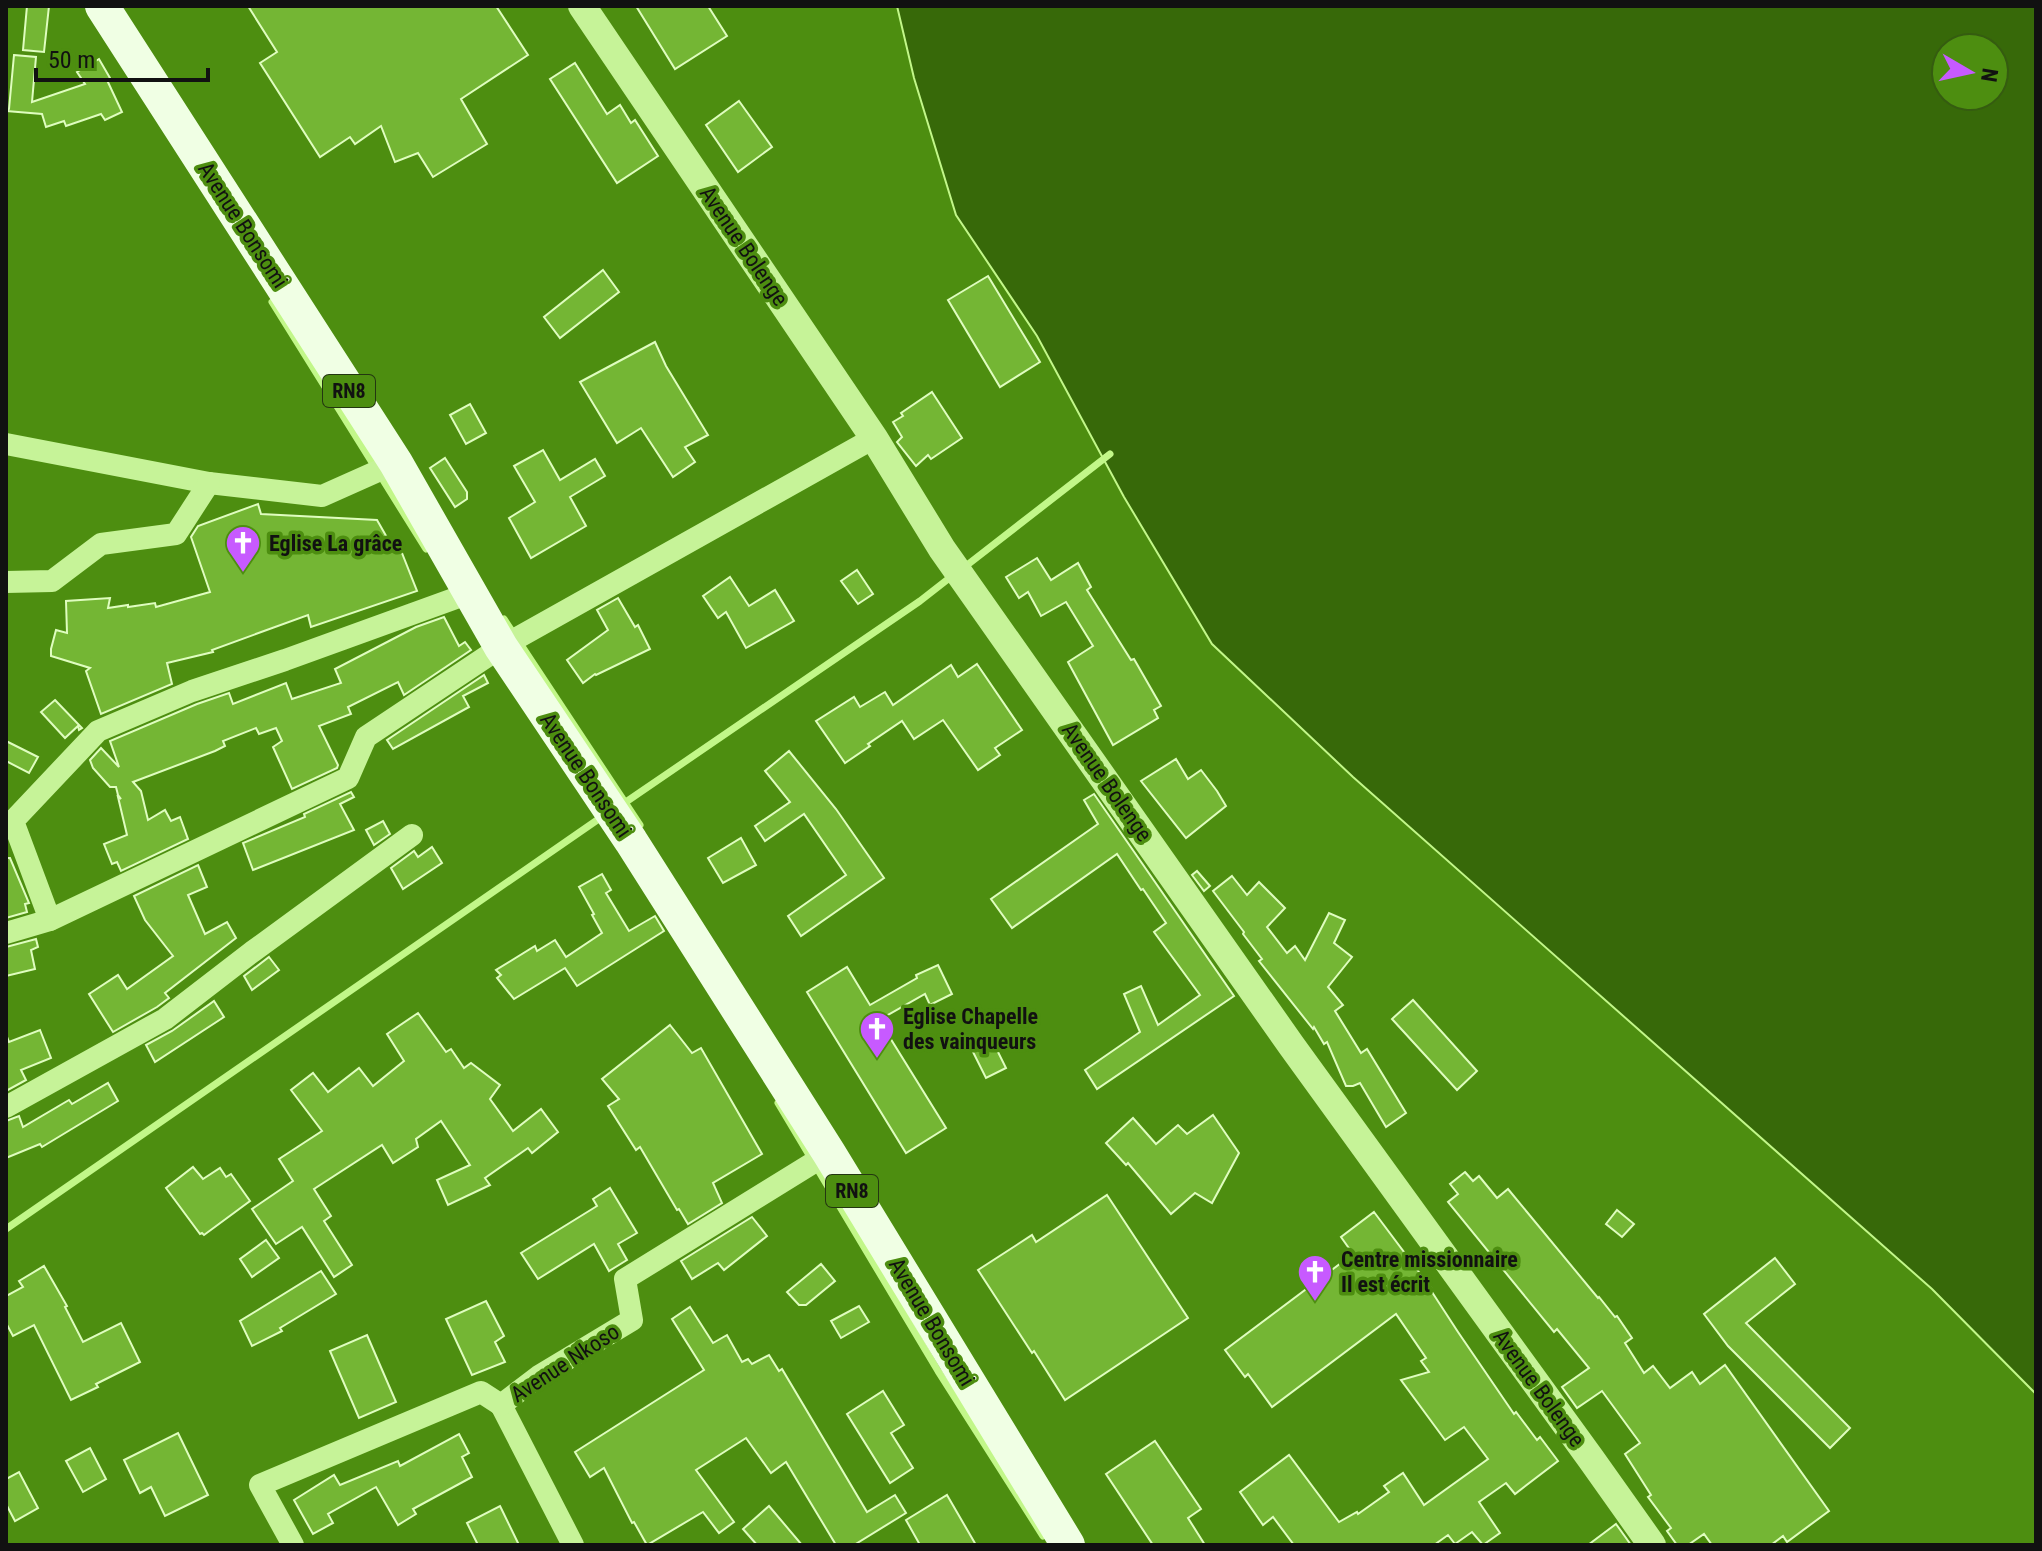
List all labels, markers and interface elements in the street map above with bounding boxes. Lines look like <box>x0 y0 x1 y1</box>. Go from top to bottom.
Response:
scale bar <box>36 32 208 82</box>
north arrow <box>1930 32 2010 112</box>
text: 50 m <box>48 46 95 74</box>
text: N <box>1976 66 2003 84</box>
street label: Avenue Bonsomi <box>193 157 293 293</box>
street label: Avenue Bolenge <box>695 182 793 310</box>
road number: RN8 <box>323 375 375 407</box>
church icon: Eglise La grâce <box>224 524 262 574</box>
place label: Eglise La grâce <box>269 531 402 556</box>
street label: Avenue Bonsomi <box>535 708 637 842</box>
street label: Avenue Bolenge <box>1057 718 1157 846</box>
place label: Eglise Chapelle des vainqueurs <box>903 1004 1038 1054</box>
church icon: Eglise Chapelle des vainqueurs <box>858 1010 896 1060</box>
road number: RN8 <box>826 1175 878 1207</box>
place label: Centre missionnaire Il est écrit <box>1341 1247 1518 1297</box>
church icon: Centre missionnaire Il est écrit <box>1296 1253 1334 1303</box>
street label: Avenue Bonsomi <box>884 1254 980 1390</box>
street label: Avenue Nkoso <box>506 1319 624 1407</box>
street label: Avenue Bolenge <box>1488 1325 1590 1451</box>

